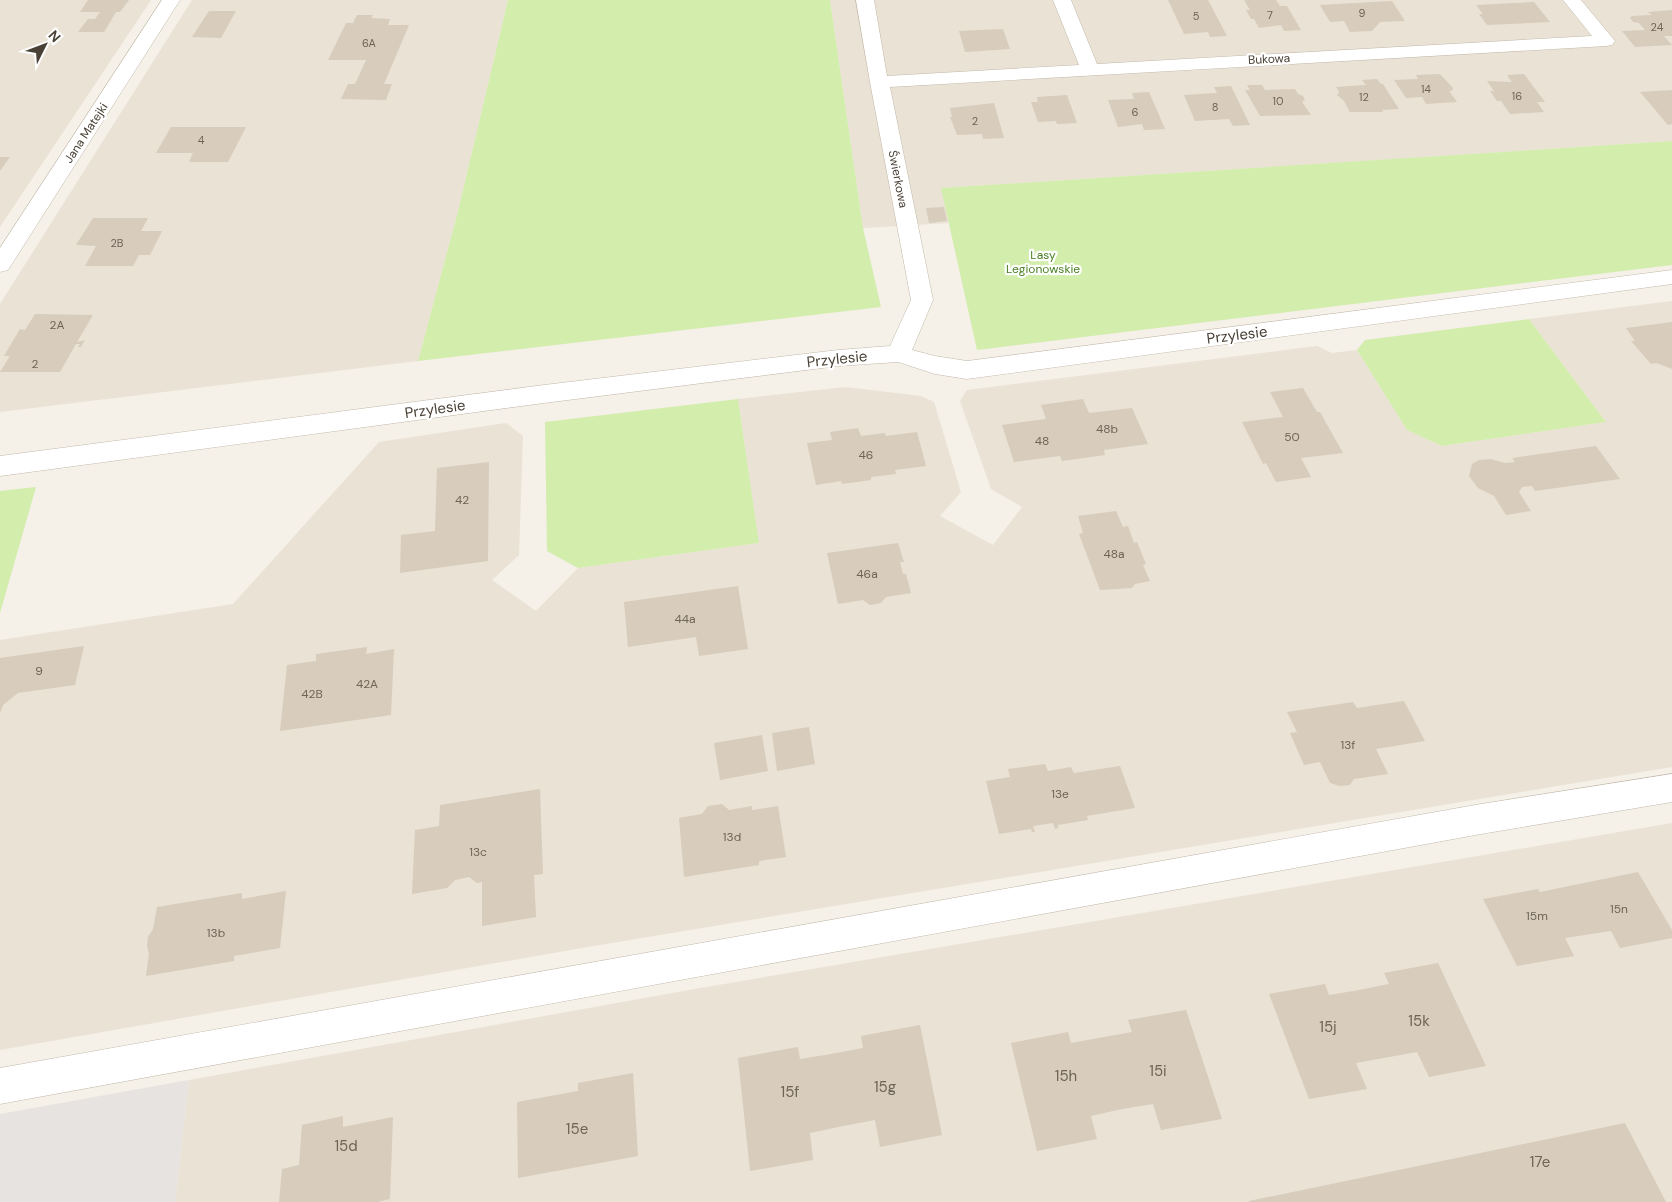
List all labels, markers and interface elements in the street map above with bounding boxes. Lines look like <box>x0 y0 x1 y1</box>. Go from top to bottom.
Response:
house number: 9 <box>1359 6 1366 20</box>
house number: 7 <box>1267 8 1273 22</box>
house number: 5 <box>1193 9 1200 23</box>
north arrow <box>20 20 70 70</box>
house number: 24 <box>1651 20 1664 34</box>
text: N <box>45 26 65 46</box>
house number: 6A <box>362 36 376 50</box>
street label: Bukowa <box>1248 50 1290 68</box>
house number: 14 <box>1421 82 1431 96</box>
house number: 16 <box>1512 89 1522 103</box>
house number: 12 <box>1359 90 1369 104</box>
house number: 10 <box>1273 94 1283 108</box>
street label: Jana Matejki <box>61 100 112 166</box>
house number: 8 <box>1212 100 1218 114</box>
house number: 6 <box>1132 105 1139 119</box>
house number: 2 <box>972 114 978 128</box>
house number: 4 <box>198 133 205 147</box>
street label: Świerkowa <box>885 149 911 209</box>
house number: 2B <box>111 236 124 250</box>
park label: Lasy Legionowskie <box>1006 247 1080 277</box>
house number: 2A <box>50 317 64 333</box>
street label: Przylesie <box>1206 321 1268 349</box>
street label: Przylesie <box>806 346 868 372</box>
house number: 2 <box>32 356 39 372</box>
street label: Przylesie <box>403 395 467 423</box>
house number: 48b <box>1096 421 1118 437</box>
house number: 50 <box>1284 429 1300 445</box>
house number: 48 <box>1035 433 1049 449</box>
house number: 46 <box>859 447 873 463</box>
house number: 42 <box>455 492 469 508</box>
house number: 48a <box>1103 546 1125 562</box>
house number: 46a <box>856 566 878 582</box>
house number: 44a <box>674 611 696 627</box>
house number: 9 <box>35 663 43 679</box>
house number: 42A <box>356 676 378 692</box>
house number: 42B <box>301 686 323 702</box>
house number: 13f <box>1341 737 1355 753</box>
house number: 13e <box>1051 786 1069 802</box>
house number: 13d <box>723 829 741 845</box>
house number: 13c <box>469 844 487 860</box>
house number: 15n <box>1610 901 1628 917</box>
house number: 15m <box>1526 908 1548 924</box>
house number: 13b <box>207 925 225 941</box>
house number: 15k <box>1408 1011 1430 1031</box>
house number: 15j <box>1319 1017 1337 1037</box>
house number: 15i <box>1149 1061 1167 1081</box>
house number: 15h <box>1055 1066 1077 1086</box>
house number: 15g <box>874 1077 896 1097</box>
house number: 15f <box>781 1082 799 1102</box>
house number: 15e <box>566 1119 588 1139</box>
house number: 15d <box>334 1136 358 1156</box>
house number: 17e <box>1530 1152 1550 1172</box>

